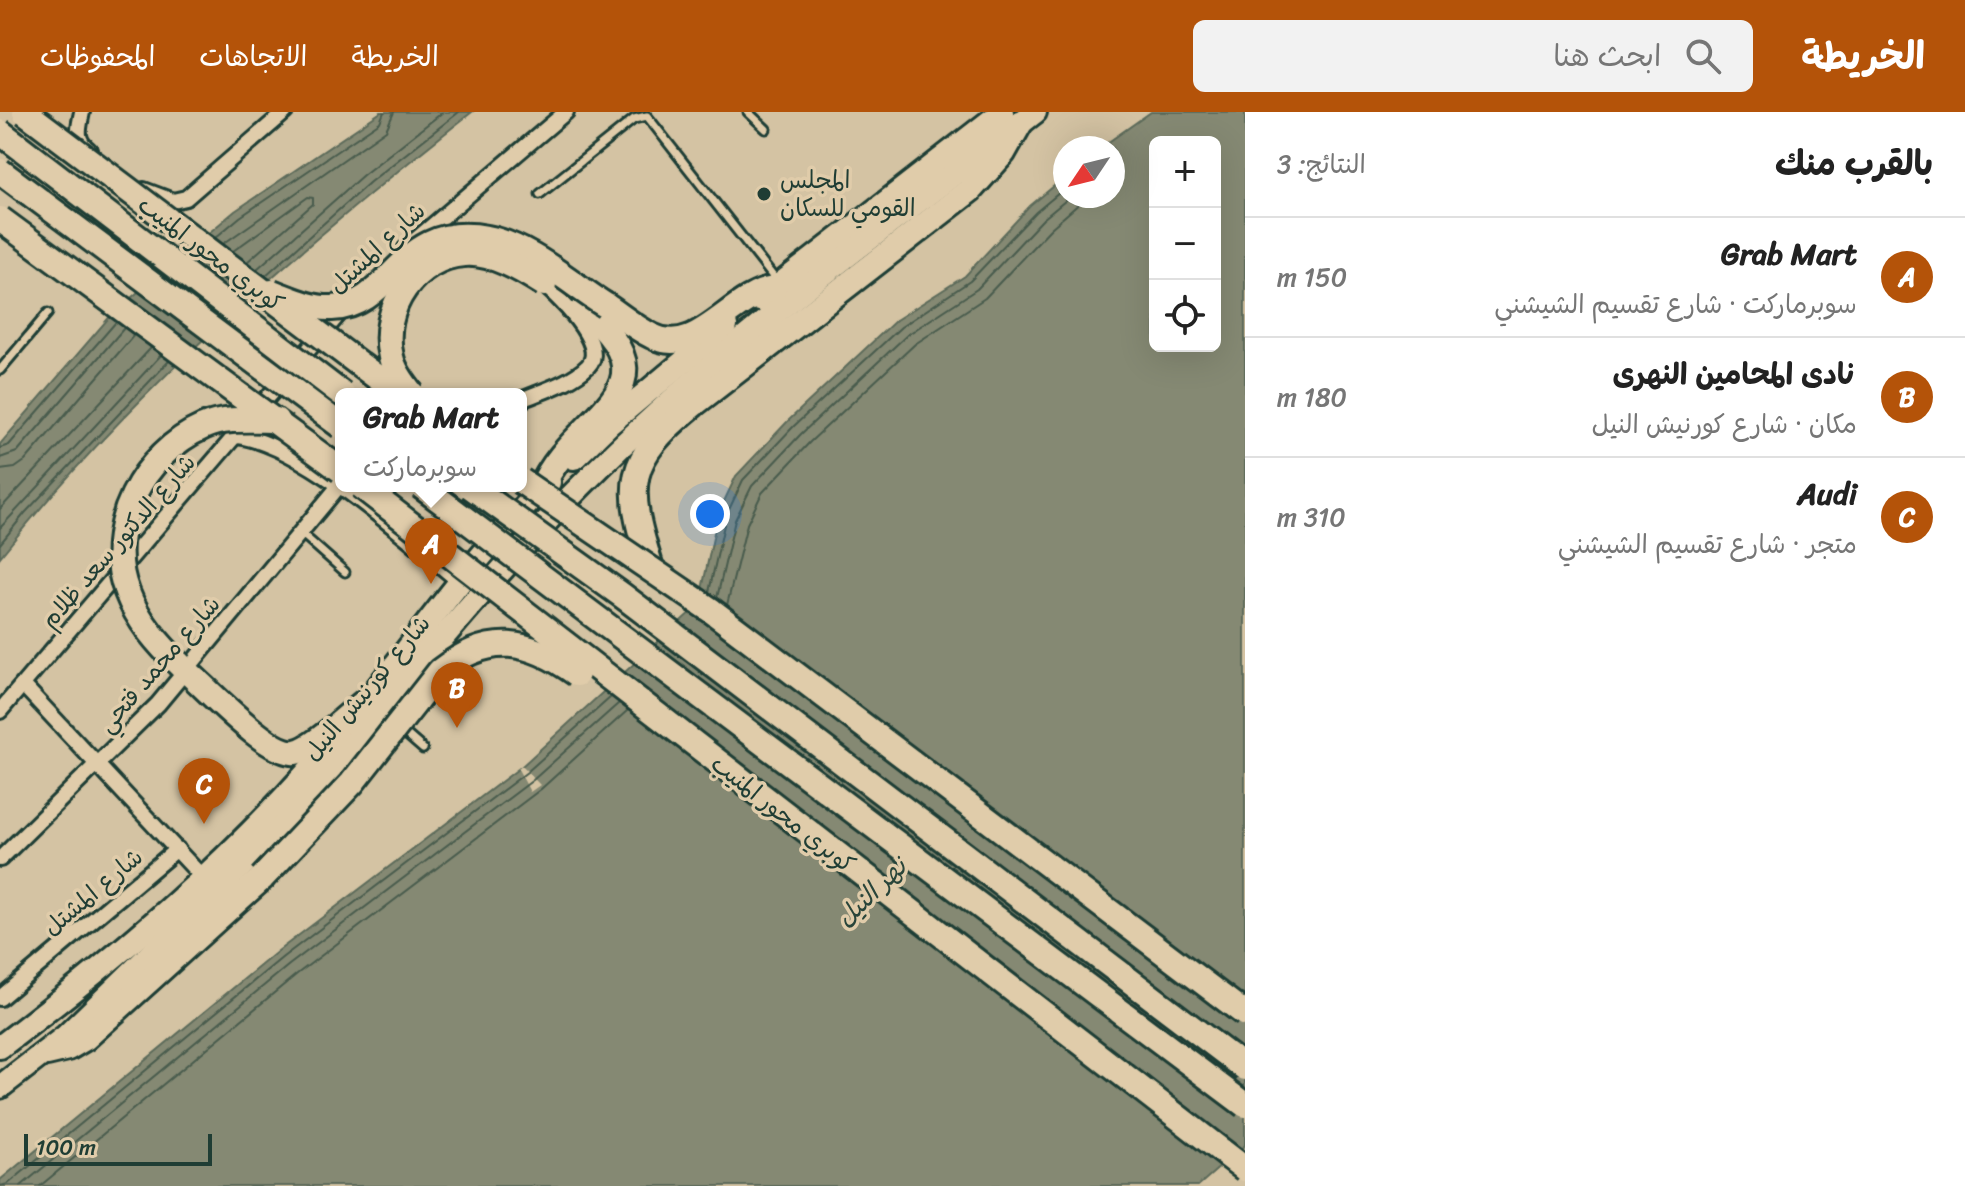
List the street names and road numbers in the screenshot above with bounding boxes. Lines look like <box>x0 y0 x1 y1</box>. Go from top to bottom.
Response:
street label: كوبري محور المنيب <box>128 185 294 323</box>
street label: شارع المشتل <box>318 191 436 305</box>
street label: شارع الدكتور سعد ظلام <box>30 444 206 638</box>
street label: شارع محمد فتحي <box>87 585 231 743</box>
street label: شارع كورنيش النيل <box>293 605 441 771</box>
street label: كوبري محور المنيب <box>701 744 865 884</box>
street label: شارع المشتل <box>33 837 153 947</box>

